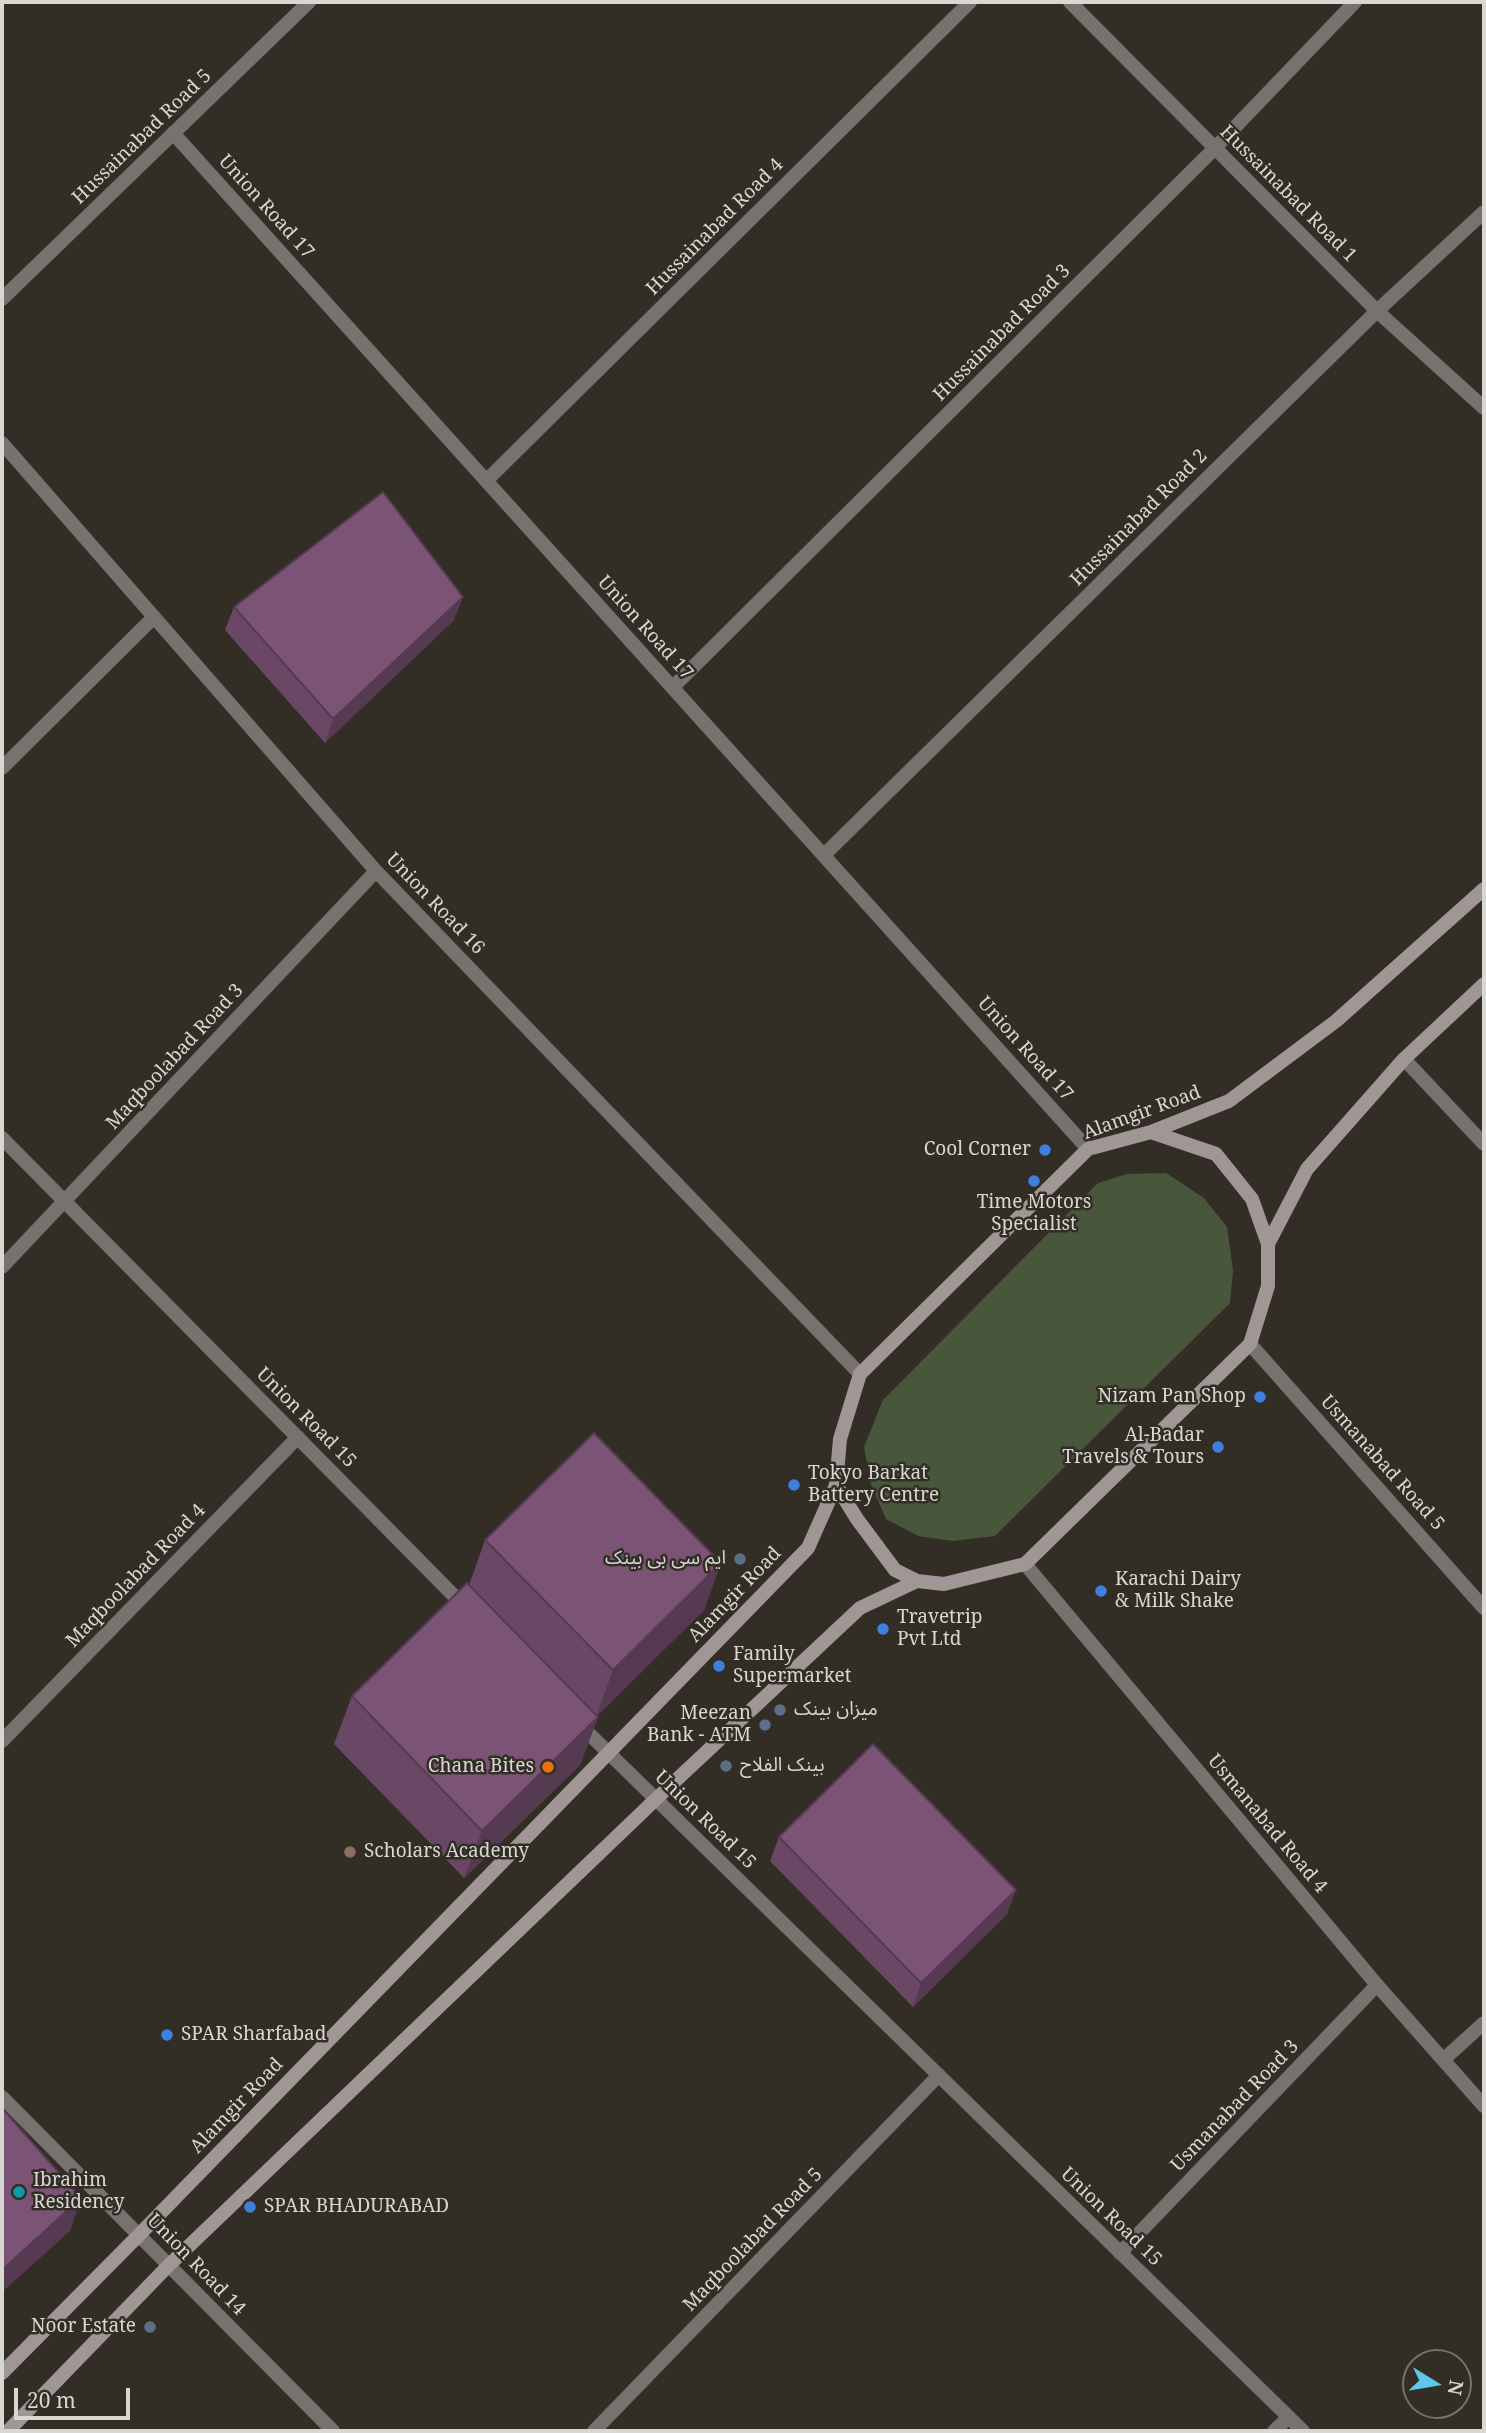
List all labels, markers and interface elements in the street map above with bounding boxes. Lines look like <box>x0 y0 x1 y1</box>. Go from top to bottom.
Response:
street label: Hussainabad Road 5 <box>68 65 216 209</box>
street label: Hussainabad Road 1 <box>1215 121 1361 267</box>
street label: Union Road 17 <box>213 150 319 264</box>
street label: Hussainabad Road 4 <box>642 154 788 300</box>
street label: Hussainabad Road 3 <box>929 260 1075 406</box>
street label: Hussainabad Road 2 <box>1066 445 1212 591</box>
street label: Union Road 17 <box>592 571 698 685</box>
street label: Union Road 16 <box>381 849 489 959</box>
street label: Maqboolabad Road 3 <box>102 979 248 1135</box>
street label: Union Road 17 <box>972 992 1078 1106</box>
street label: Alamgir Road <box>1080 1081 1204 1145</box>
place label: Cool Corner <box>924 1139 1031 1161</box>
marker: Cool Corner <box>1037 1142 1053 1158</box>
marker: Time Motors Specialist <box>1026 1173 1042 1189</box>
place label: Time Motors Specialist <box>977 1192 1091 1236</box>
street label: Union Road 15 <box>251 1363 361 1473</box>
place label: Nizam Pan Shop <box>1098 1386 1246 1408</box>
marker: Nizam Pan Shop <box>1252 1389 1268 1405</box>
street label: Usmanabad Road 5 <box>1315 1391 1449 1535</box>
place label: Al-Badar Travels & Tours <box>1062 1425 1204 1469</box>
marker: Al-Badar Travels & Tours <box>1210 1439 1226 1455</box>
place label: Tokyo Barkat Battery Centre <box>808 1463 939 1507</box>
marker: Tokyo Barkat Battery Centre <box>786 1477 802 1493</box>
street label: Maqboolabad Road 4 <box>62 1499 210 1653</box>
street label: Alamgir Road <box>684 1543 786 1647</box>
place label: ایم سی بی بینک <box>605 1548 726 1570</box>
marker: ایم سی بی بینک <box>732 1551 748 1567</box>
place label: Karachi Dairy & Milk Shake <box>1115 1569 1241 1613</box>
marker: Karachi Dairy & Milk Shake <box>1093 1583 1109 1599</box>
place label: Travetrip Pvt Ltd <box>897 1607 982 1651</box>
marker: Travetrip Pvt Ltd <box>875 1621 891 1637</box>
place label: Family Supermarket <box>733 1644 851 1688</box>
marker: Family Supermarket <box>711 1658 727 1674</box>
place label: میزان بینک <box>794 1699 878 1721</box>
marker: میزان بینک <box>772 1702 788 1718</box>
place label: Meezan Bank - ATM <box>647 1703 751 1747</box>
marker: Meezan Bank - ATM <box>757 1717 773 1733</box>
street label: Usmanabad Road 4 <box>1202 1750 1332 1898</box>
place label: بینک الفلاح <box>740 1755 825 1777</box>
place label: Chana Bites <box>428 1756 534 1778</box>
marker: بینک الفلاح <box>718 1758 734 1774</box>
marker: Chana Bites <box>540 1759 556 1775</box>
street label: Union Road 15 <box>650 1766 760 1874</box>
place label: Scholars Academy <box>364 1841 529 1863</box>
marker: Scholars Academy <box>342 1844 358 1860</box>
place label: SPAR Sharfabad <box>181 2024 326 2046</box>
marker: SPAR Sharfabad <box>159 2027 175 2043</box>
street label: Usmanabad Road 3 <box>1166 2035 1304 2177</box>
street label: Alamgir Road <box>186 2054 288 2158</box>
street label: Maqboolabad Road 5 <box>679 2163 827 2317</box>
street label: Union Road 15 <box>1056 2163 1166 2271</box>
place label: Ibrahim Residency <box>33 2170 124 2214</box>
marker: Ibrahim Residency <box>11 2184 27 2200</box>
place label: SPAR BHADURABAD <box>264 2196 449 2218</box>
marker: SPAR BHADURABAD <box>242 2199 258 2215</box>
street label: Union Road 14 <box>142 2210 250 2320</box>
place label: Noor Estate <box>31 2316 136 2338</box>
marker: Noor Estate <box>142 2319 158 2335</box>
north arrow <box>1402 2349 1472 2419</box>
scale bar <box>18 2374 133 2418</box>
text: N <box>1441 2378 1470 2397</box>
text: 20 m <box>27 2386 76 2414</box>

